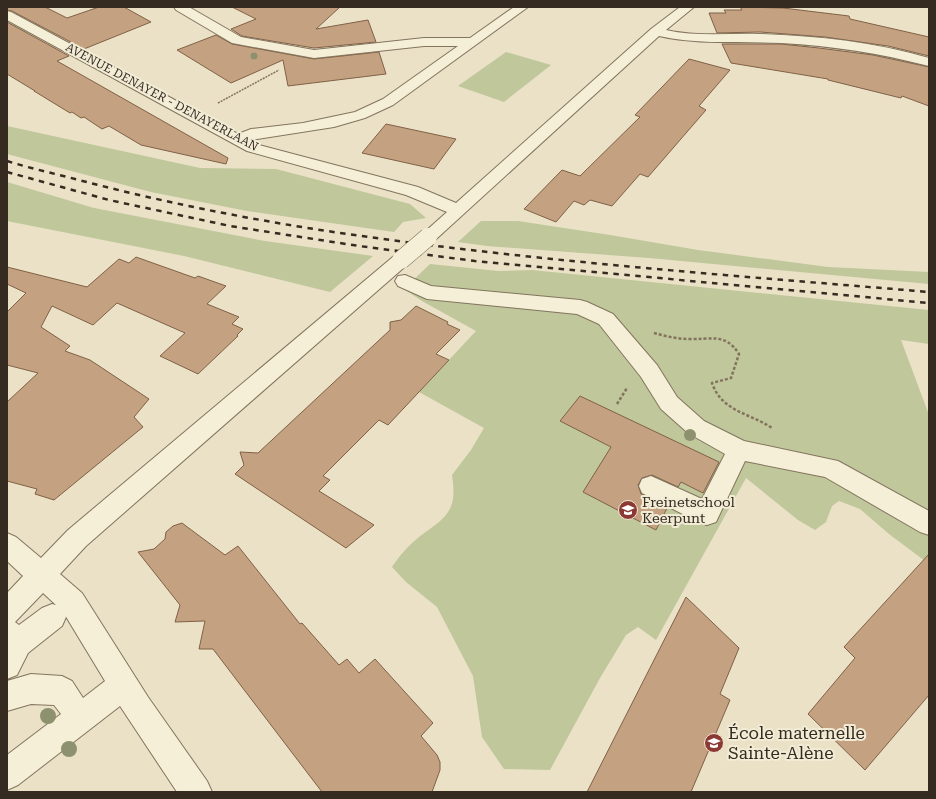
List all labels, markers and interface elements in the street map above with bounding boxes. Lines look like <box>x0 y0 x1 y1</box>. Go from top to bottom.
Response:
street label: AVENUE DENAYER - DENAYERLAAN <box>63 40 261 154</box>
place label: Freinetschool Keerpunt <box>642 494 736 526</box>
school or university icon: Freinetschool Keerpunt <box>617 499 639 521</box>
place label: École maternelle Sainte-Alène <box>728 723 865 763</box>
school or university icon: École maternelle Sainte-Alène <box>703 732 725 754</box>

